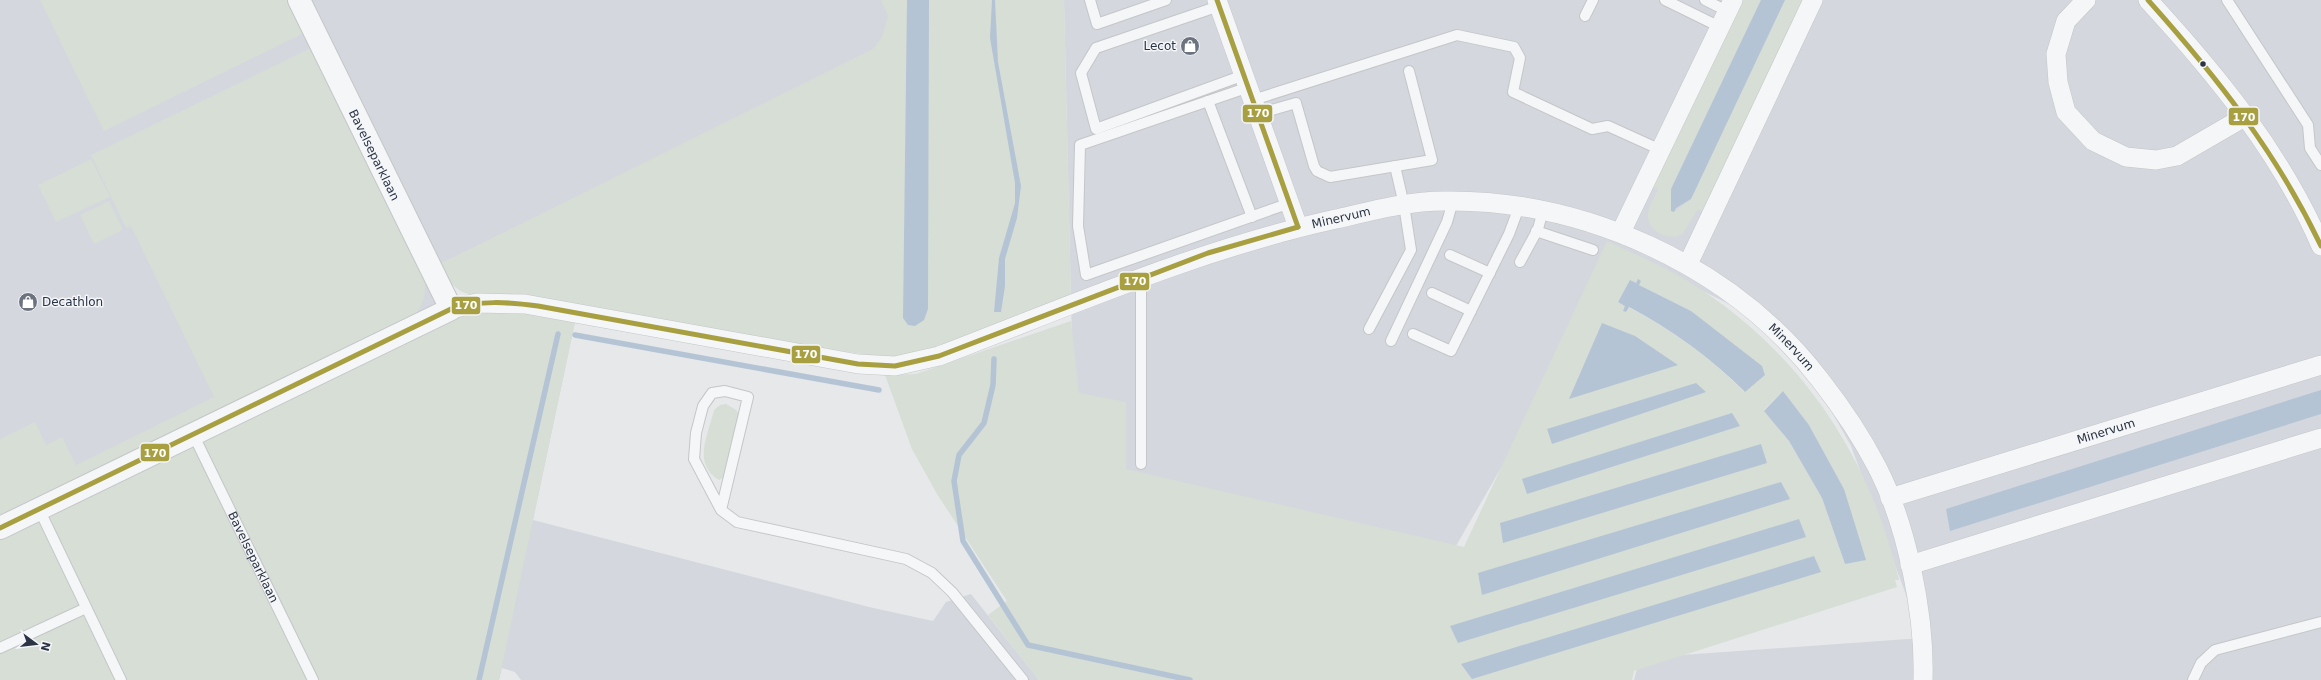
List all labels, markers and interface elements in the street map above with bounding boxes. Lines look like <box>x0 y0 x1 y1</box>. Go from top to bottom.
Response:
shop icon: Lecot <box>1179 35 1201 57</box>
place label: Lecot <box>1143 39 1176 53</box>
unlabelled marker <box>2198 59 2208 69</box>
line badge: 170 <box>1242 104 1273 123</box>
street label: Bavelseparklaan <box>346 107 402 203</box>
text: 170 <box>1247 107 1270 120</box>
line badge: 170 <box>2228 107 2259 126</box>
text: 170 <box>2233 111 2256 124</box>
street label: Minervum <box>1310 204 1372 231</box>
line badge: 170 <box>1119 272 1150 291</box>
text: 170 <box>1124 275 1147 288</box>
shop icon: Decathlon <box>17 291 39 313</box>
place label: Decathlon <box>42 295 103 309</box>
line badge: 170 <box>451 296 481 315</box>
text: 170 <box>455 299 478 312</box>
street label: Minervum <box>1766 321 1817 374</box>
line badge: 170 <box>791 345 821 364</box>
text: 170 <box>795 348 818 361</box>
street label: Minervum <box>2075 416 2137 447</box>
line badge: 170 <box>140 443 170 462</box>
text: 170 <box>144 447 167 460</box>
street label: Bavelseparklaan <box>225 509 281 605</box>
north arrow <box>16 624 56 664</box>
text: N <box>38 640 53 653</box>

